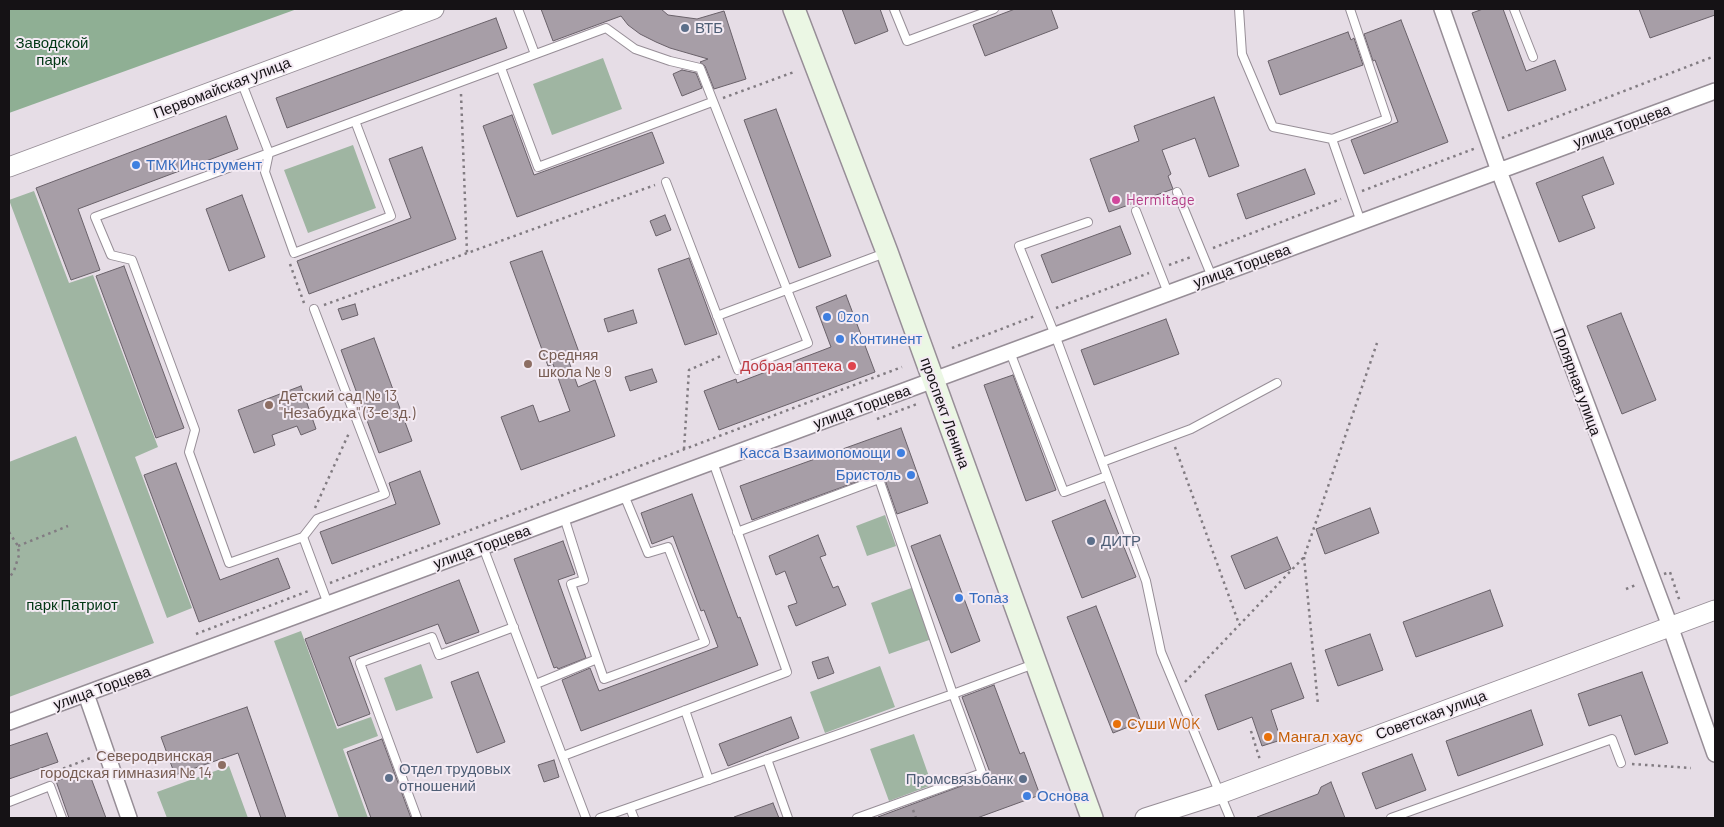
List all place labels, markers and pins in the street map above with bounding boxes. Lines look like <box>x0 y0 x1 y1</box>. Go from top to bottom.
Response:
place label: ВТБ <box>695 19 723 37</box>
marker: ВТБ <box>679 22 691 34</box>
place label: ТМК Инструмент <box>146 156 262 174</box>
marker: ТМК Инструмент <box>130 159 142 171</box>
place label: Hermitage <box>1126 191 1195 209</box>
marker: Hermitage <box>1110 194 1122 206</box>
place label: Ozon <box>837 308 869 326</box>
marker: Ozon <box>821 311 833 323</box>
place label: Континент <box>850 330 922 348</box>
marker: Континент <box>834 333 846 345</box>
place label: Средняя школа № 9 <box>538 346 612 381</box>
place label: Добрая аптека <box>740 357 842 375</box>
marker: Средняя школа № 9 <box>522 358 534 370</box>
marker: Добрая аптека <box>846 360 858 372</box>
place label: Детский сад № 13 "Незабудка" (3-е зд.) <box>279 387 415 422</box>
marker: Детский сад № 13 "Незабудка" (3-е зд.) <box>263 399 275 411</box>
place label: Касса Взаимопомощи <box>739 444 891 462</box>
marker: Касса Взаимопомощи <box>895 447 907 459</box>
place label: Бристоль <box>836 466 901 484</box>
marker: Бристоль <box>905 469 917 481</box>
place label: ДИТР <box>1101 532 1141 550</box>
marker: ДИТР <box>1085 535 1097 547</box>
place label: Топаз <box>969 589 1009 607</box>
marker: Топаз <box>953 592 965 604</box>
place label: Суши WOK <box>1127 715 1200 733</box>
marker: Суши WOK <box>1111 718 1123 730</box>
place label: Мангал хаус <box>1278 728 1363 746</box>
marker: Мангал хаус <box>1262 731 1274 743</box>
place label: Северодвинская городская гимназия № 14 <box>40 747 212 782</box>
marker: Северодвинская городская гимназия № 14 <box>216 759 228 771</box>
place label: Отдел трудовых отношений <box>399 760 511 795</box>
place label: Промсвязьбанк <box>906 770 1013 788</box>
marker: Отдел трудовых отношений <box>383 772 395 784</box>
marker: Промсвязьбанк <box>1017 773 1029 785</box>
place label: Основа <box>1037 787 1089 805</box>
marker: Основа <box>1021 790 1033 802</box>

